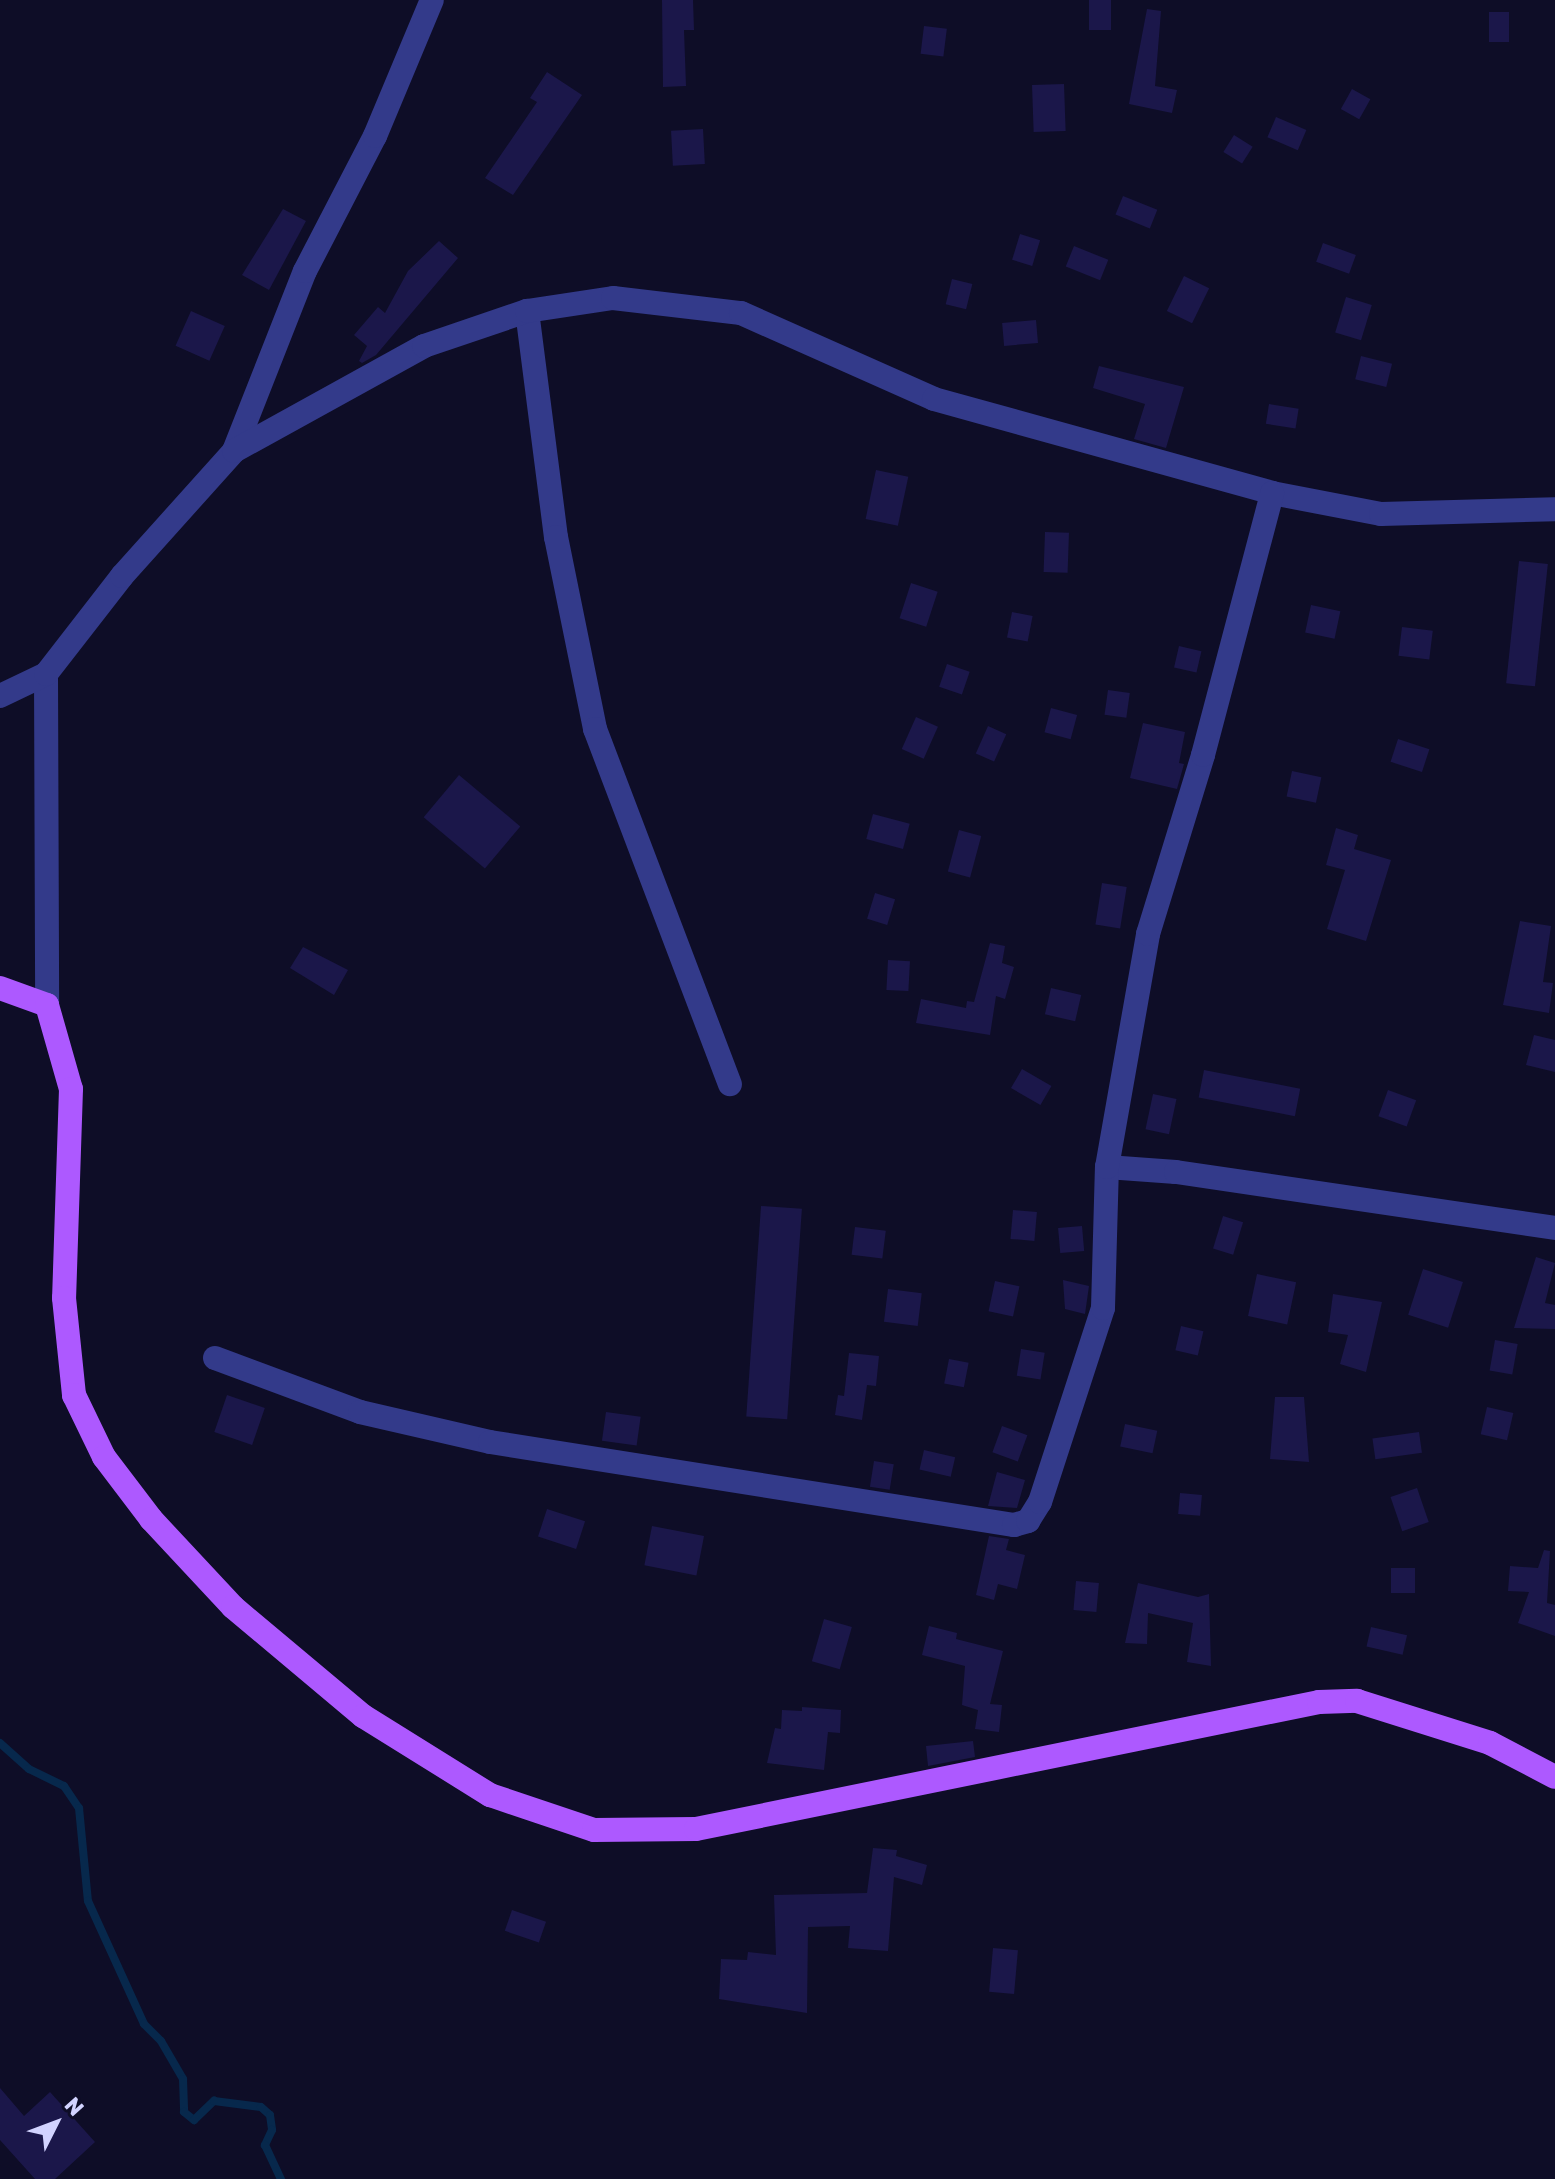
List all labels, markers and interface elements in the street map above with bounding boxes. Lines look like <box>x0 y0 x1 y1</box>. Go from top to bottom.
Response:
north arrow <box>16 2083 96 2163</box>
text: N <box>59 2092 90 2122</box>

